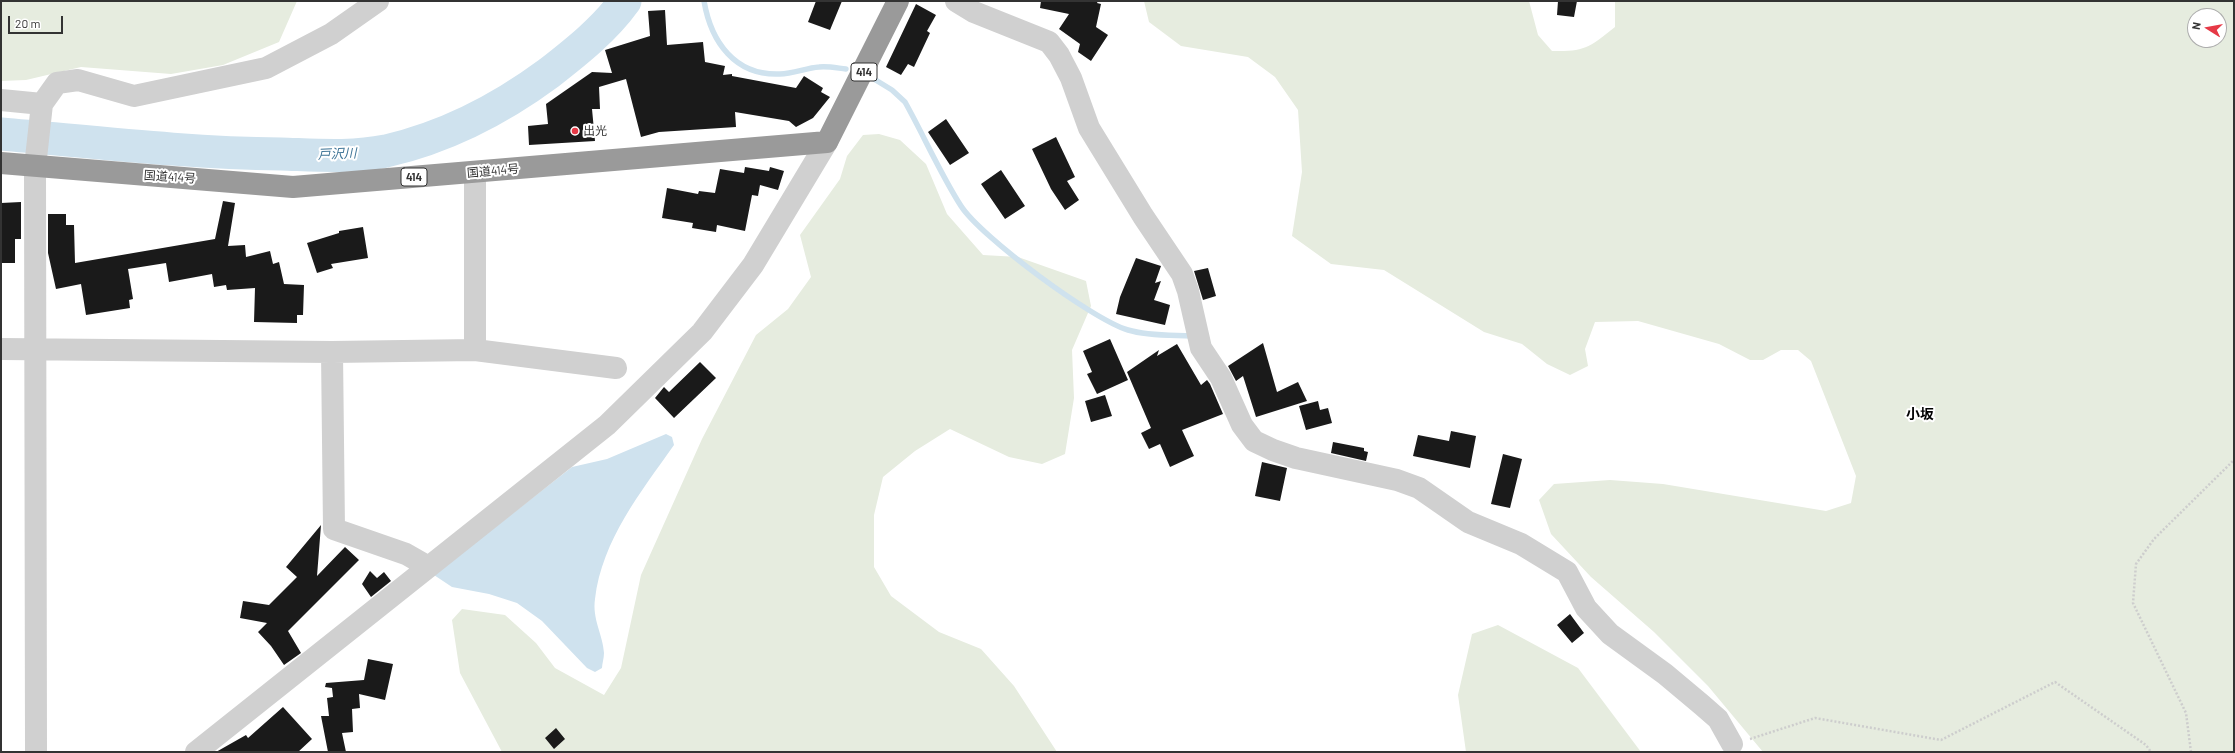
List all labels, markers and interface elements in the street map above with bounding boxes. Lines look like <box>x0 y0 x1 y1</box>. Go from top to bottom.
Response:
scale bar <box>10 8 65 34</box>
north arrow <box>2187 8 2227 48</box>
text: 20 m <box>15 16 41 30</box>
text: N <box>2189 21 2203 31</box>
road number: 414 <box>851 63 877 81</box>
place label: 出光 <box>583 124 607 138</box>
marker: 出光 <box>570 126 580 136</box>
water label: 戸沢川 <box>317 146 357 162</box>
street label: 国道414号 <box>466 162 520 180</box>
street label: 国道414号 <box>143 168 197 186</box>
road number: 414 <box>401 168 427 186</box>
district label: 小坂 <box>1906 406 1934 422</box>

